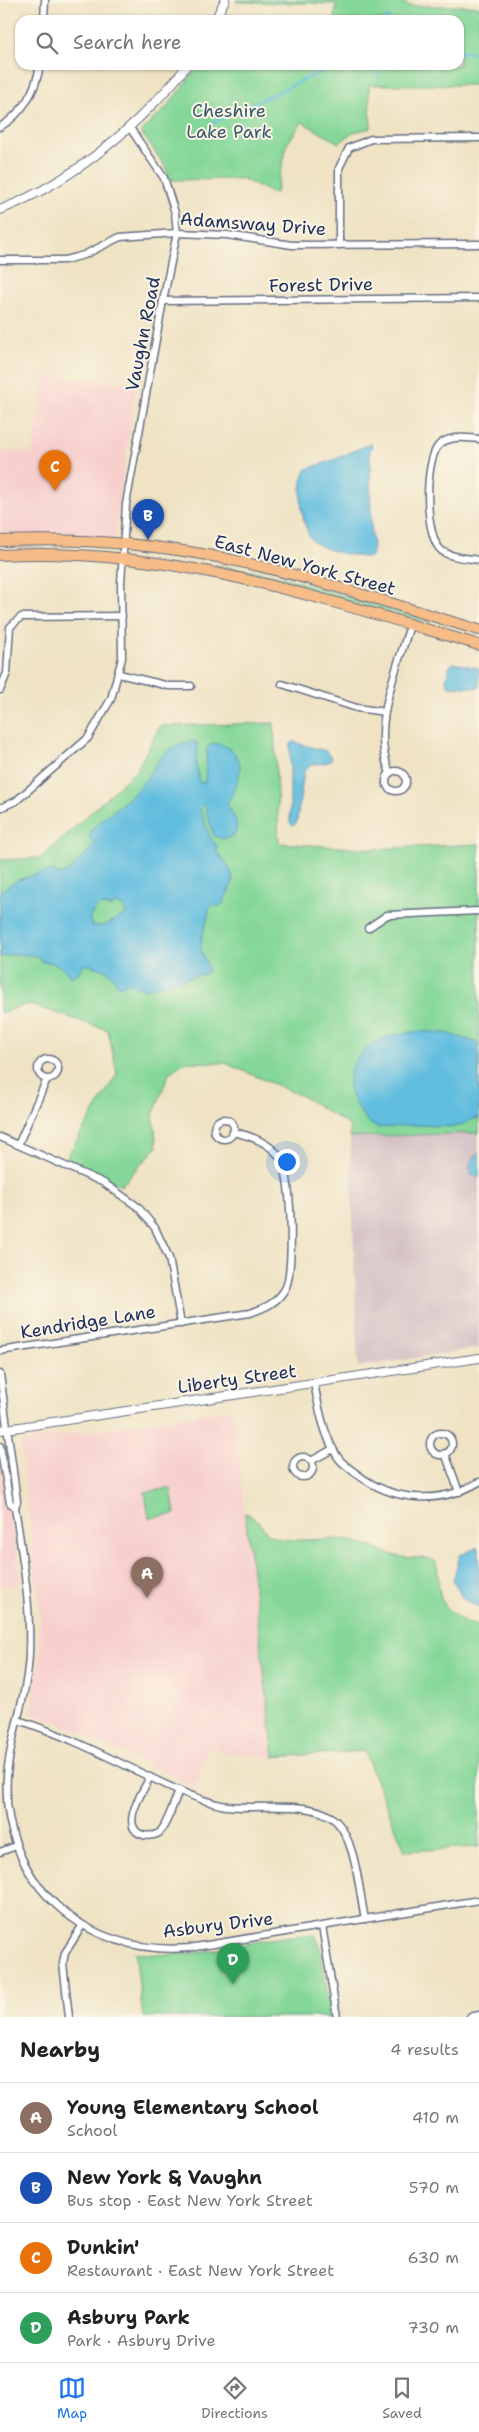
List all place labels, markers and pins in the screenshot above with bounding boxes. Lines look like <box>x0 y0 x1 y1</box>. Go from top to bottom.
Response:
pin: C <box>39 450 71 491</box>
pin: B <box>132 499 164 540</box>
pin: A <box>131 1557 163 1598</box>
pin: D <box>217 1943 249 1984</box>

